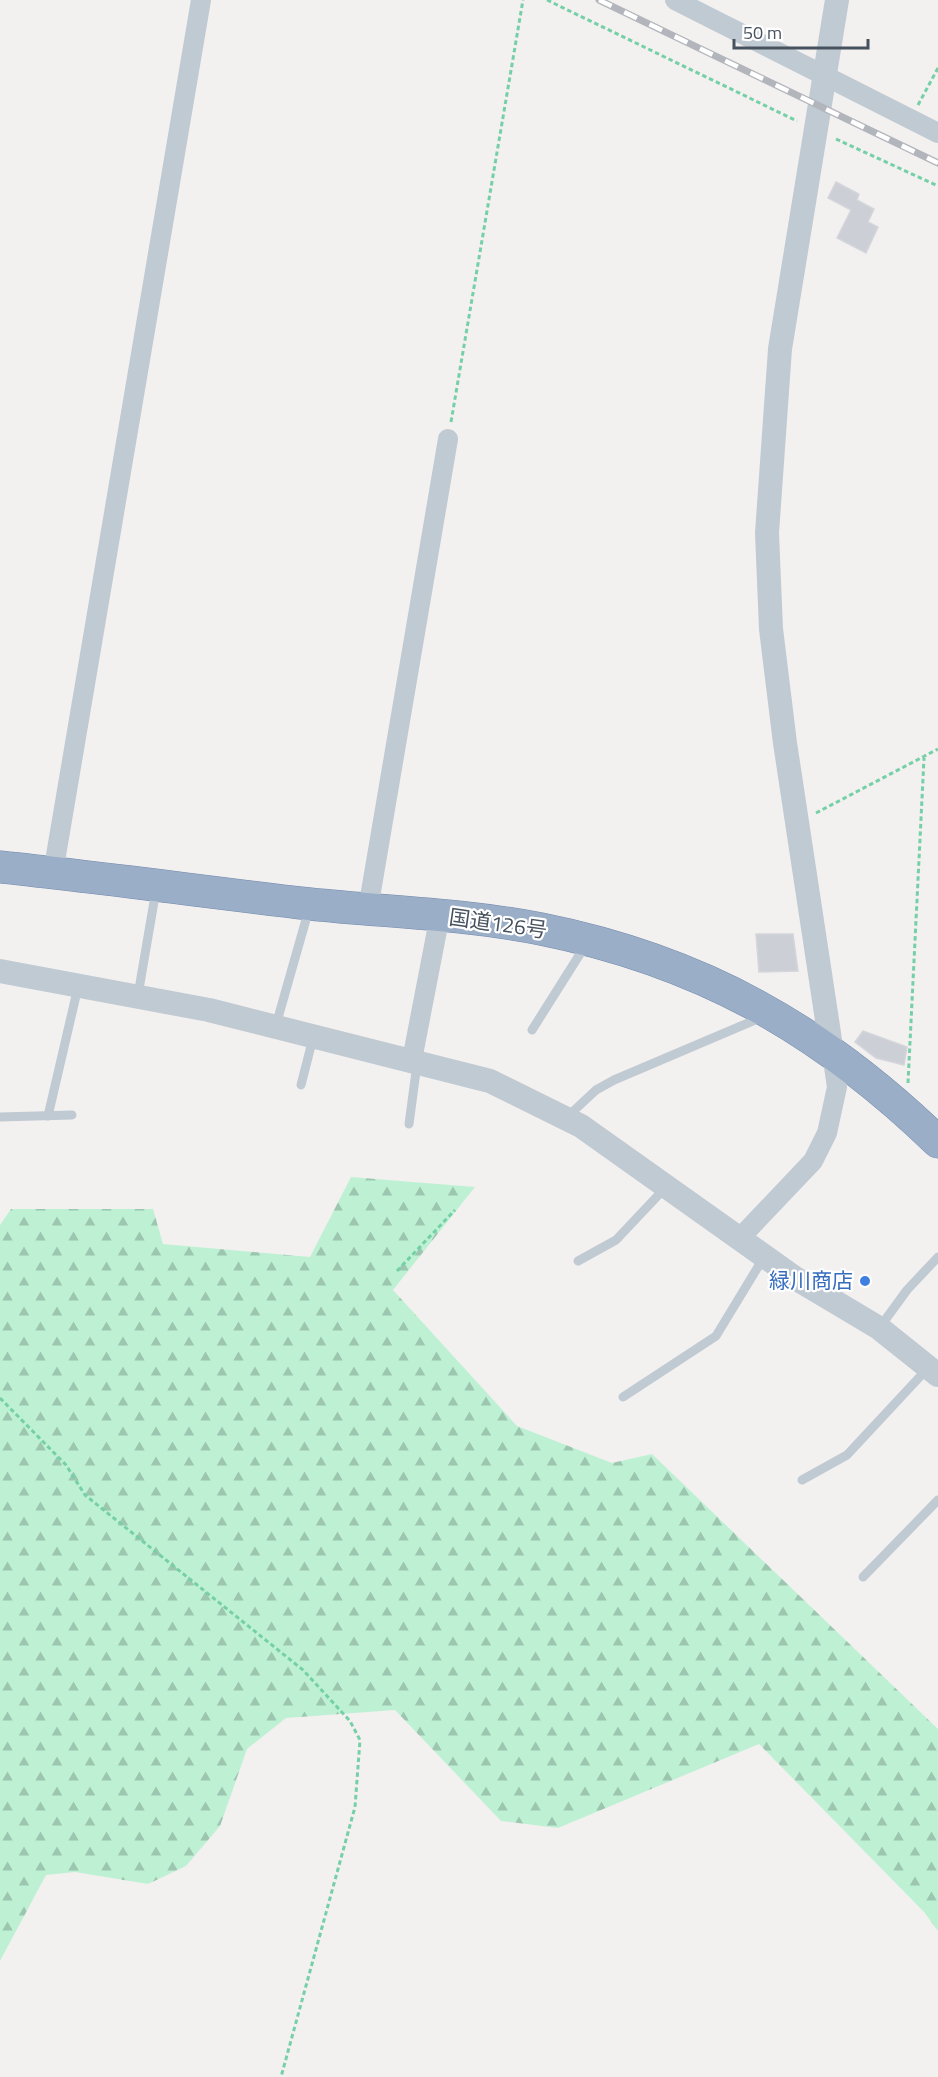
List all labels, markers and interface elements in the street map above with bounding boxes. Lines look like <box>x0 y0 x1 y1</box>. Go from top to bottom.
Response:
scale bar <box>734 12 868 50</box>
text: 50 m <box>743 19 782 46</box>
street label: 国道126号 <box>447 900 549 946</box>
place label: 緑川商店 <box>769 1264 853 1296</box>
marker: 緑川商店 <box>858 1274 872 1288</box>

